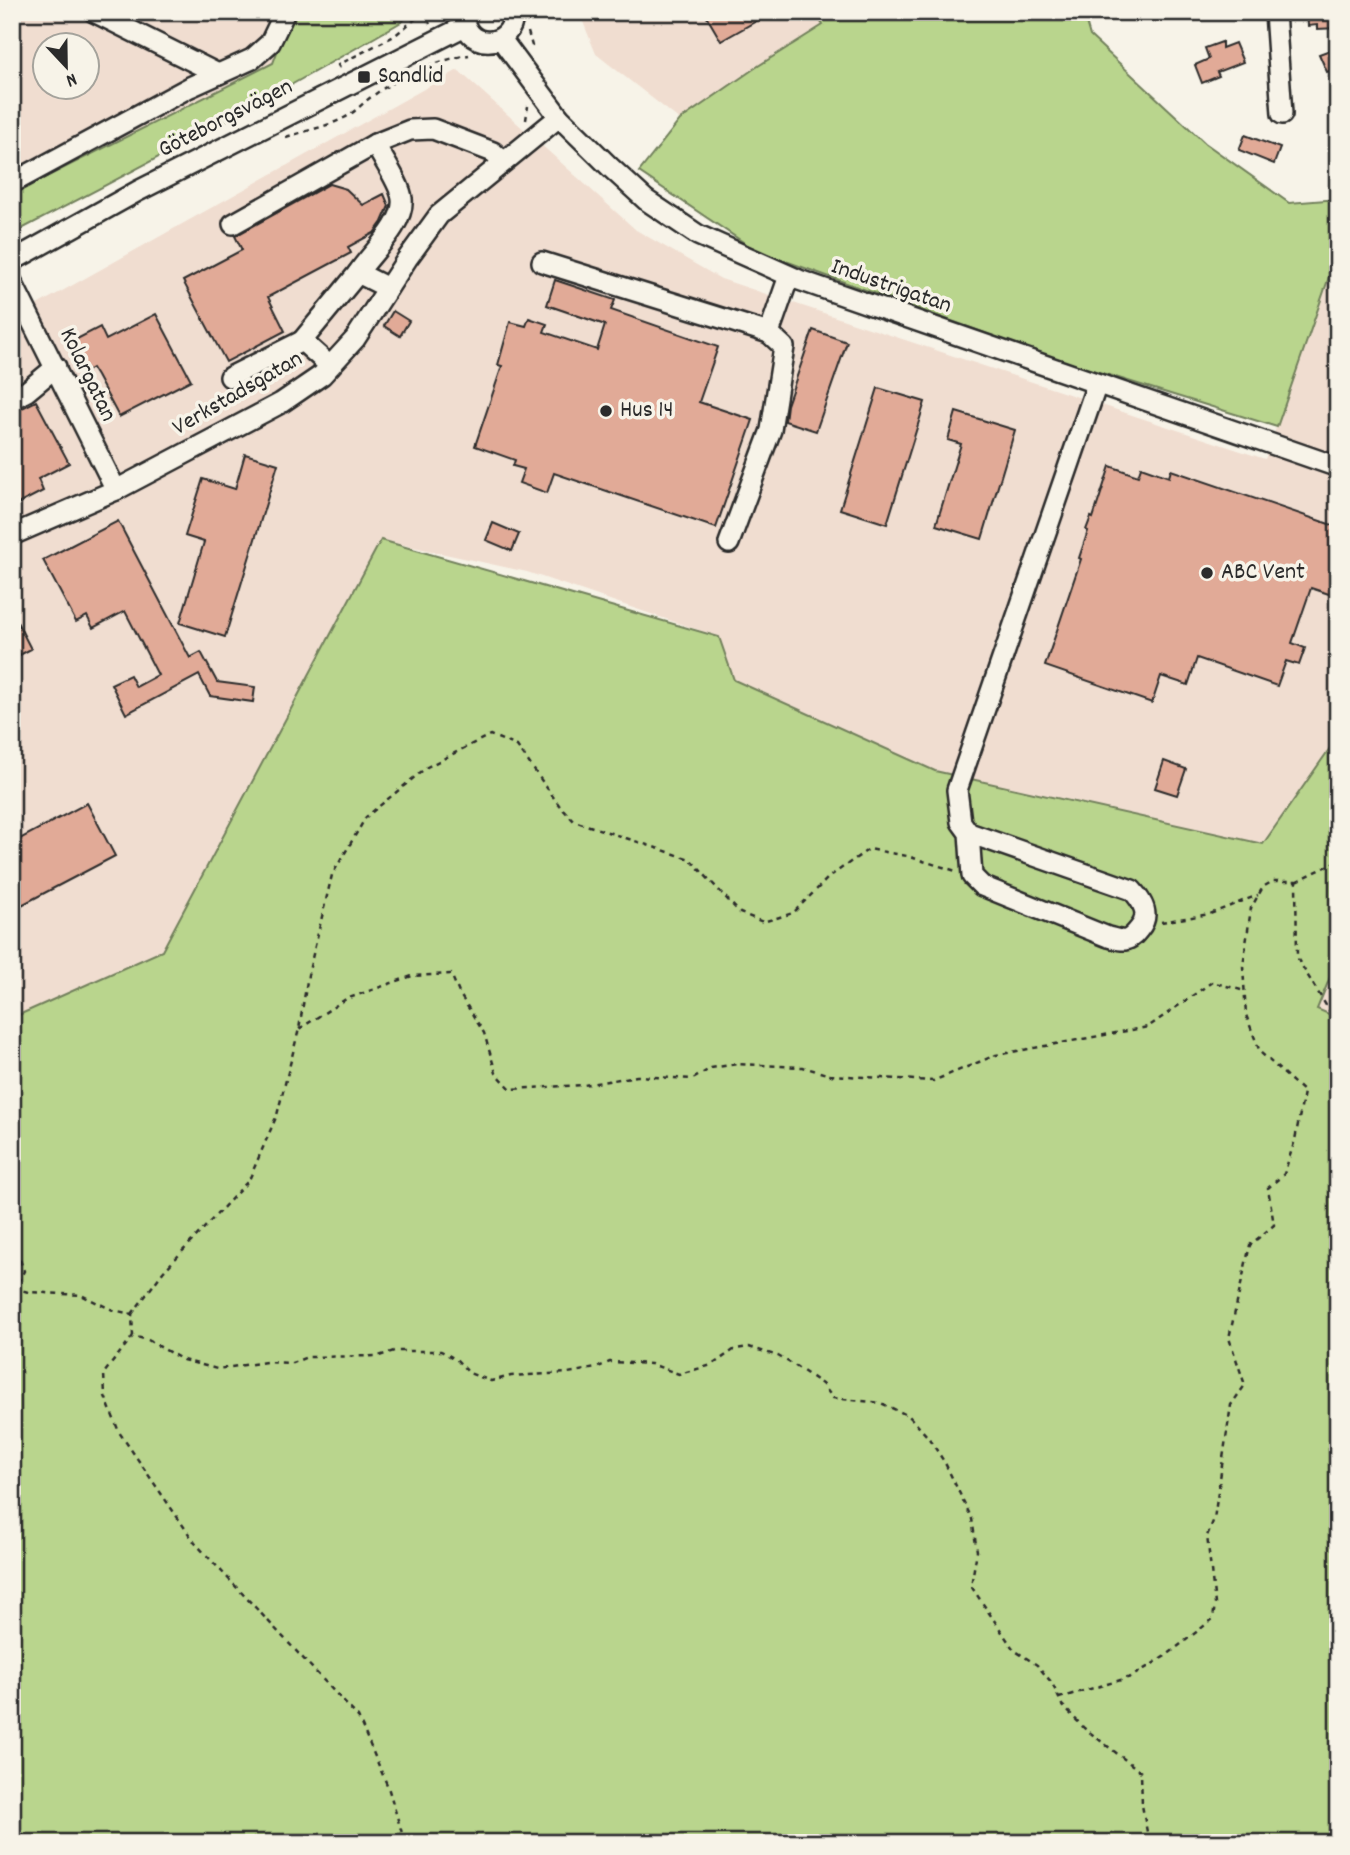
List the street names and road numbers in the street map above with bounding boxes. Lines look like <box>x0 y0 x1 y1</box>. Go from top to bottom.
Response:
street label: Göteborgsvägen <box>153 70 299 168</box>
street label: Industrigatan <box>826 251 956 323</box>
street label: Kolargatan <box>50 322 124 428</box>
street label: Verkstadsgatan <box>167 343 309 445</box>

